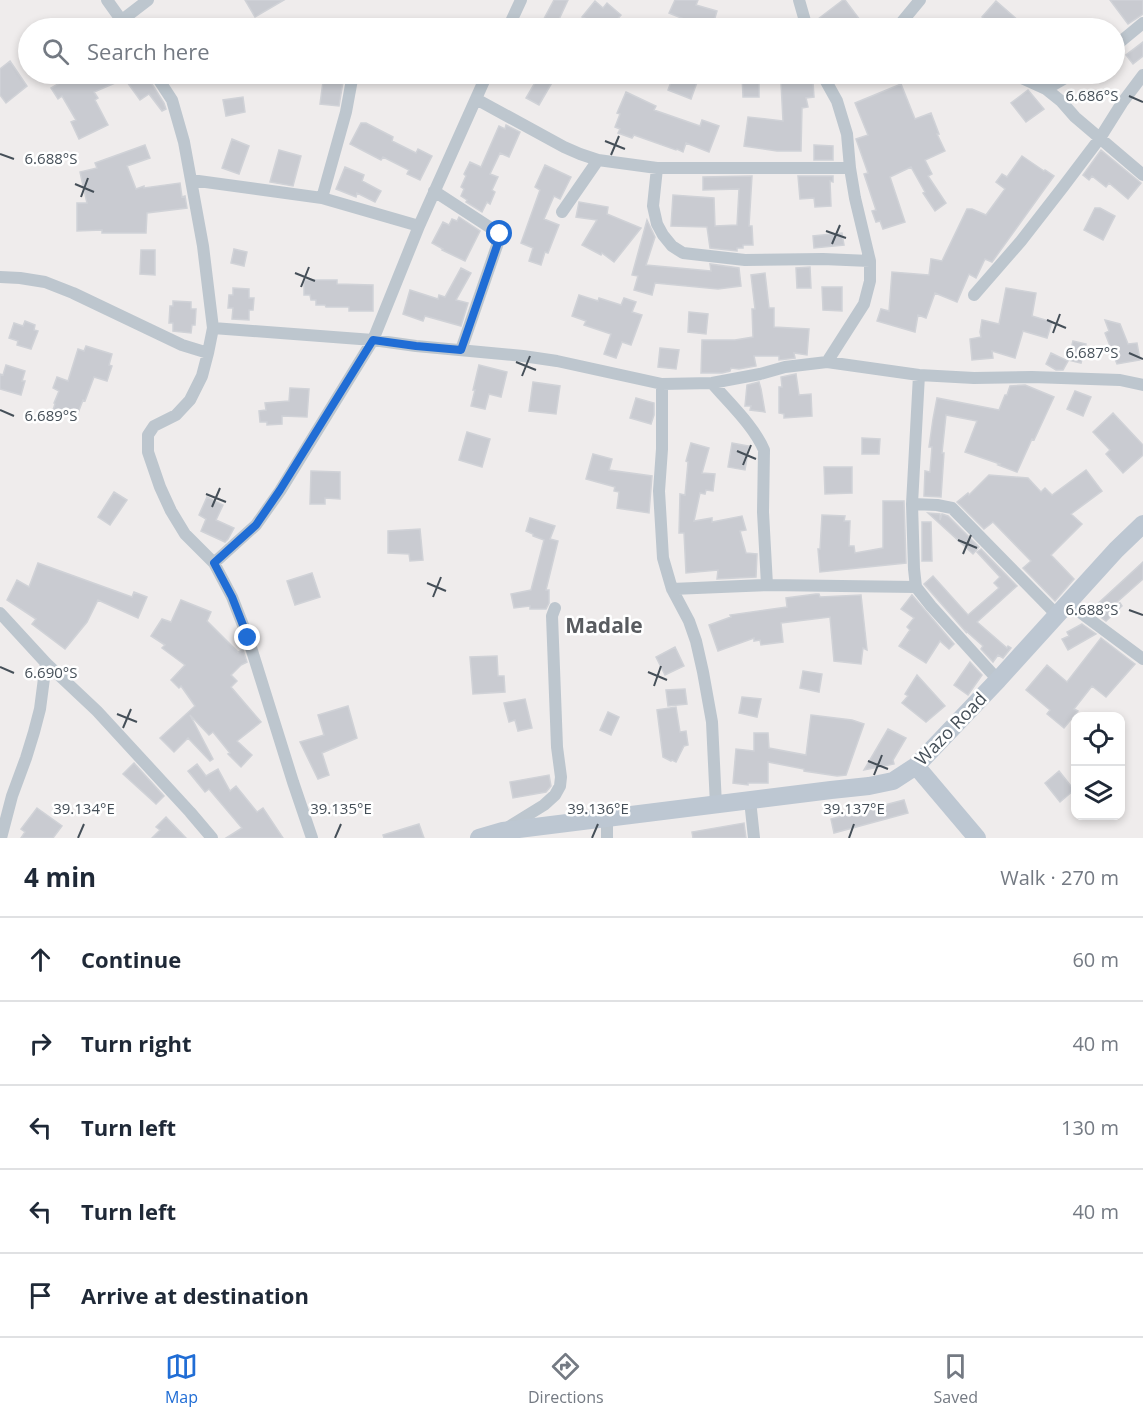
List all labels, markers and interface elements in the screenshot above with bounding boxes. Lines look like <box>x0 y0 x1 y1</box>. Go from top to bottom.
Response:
search box <box>18 18 1125 84</box>
icon: search <box>39 35 72 68</box>
text: Search here <box>87 36 210 66</box>
text: 6.686°S <box>1066 85 1118 105</box>
text: 6.688°S <box>25 148 77 168</box>
route start <box>486 220 512 246</box>
text: 6.687°S <box>1066 342 1118 362</box>
text: 6.689°S <box>25 405 77 425</box>
text: 6.688°S <box>1066 599 1118 619</box>
district label: Madale <box>565 611 643 639</box>
route end <box>234 624 260 650</box>
text: 6.690°S <box>25 662 77 682</box>
street label: Wazo Road <box>909 686 991 770</box>
map controls <box>1071 712 1125 820</box>
button: locate <box>1071 712 1125 766</box>
button: layers <box>1071 766 1125 820</box>
text: 39.134°E <box>53 798 115 818</box>
text: 39.135°E <box>310 798 372 818</box>
text: 39.136°E <box>567 798 629 818</box>
text: 39.137°E <box>823 798 885 818</box>
text: 4 min <box>24 859 96 895</box>
text: Walk · 270 m <box>1000 864 1119 891</box>
icon: ahead <box>24 943 57 976</box>
text: Continue <box>81 944 181 974</box>
text: 60 m <box>1072 946 1119 973</box>
icon: right <box>24 1027 57 1060</box>
text: Turn right <box>81 1028 192 1058</box>
text: 40 m <box>1072 1030 1119 1057</box>
icon: left <box>24 1111 57 1144</box>
text: Turn left <box>81 1112 176 1142</box>
text: 130 m <box>1061 1114 1119 1141</box>
icon: left <box>24 1195 57 1228</box>
text: Turn left <box>81 1196 176 1226</box>
text: 40 m <box>1072 1198 1119 1225</box>
icon: arrive <box>24 1279 57 1312</box>
text: Arrive at destination <box>81 1280 309 1310</box>
tab: Map <box>165 1350 198 1408</box>
tab: Directions <box>528 1350 604 1408</box>
tab: Saved <box>934 1350 978 1408</box>

